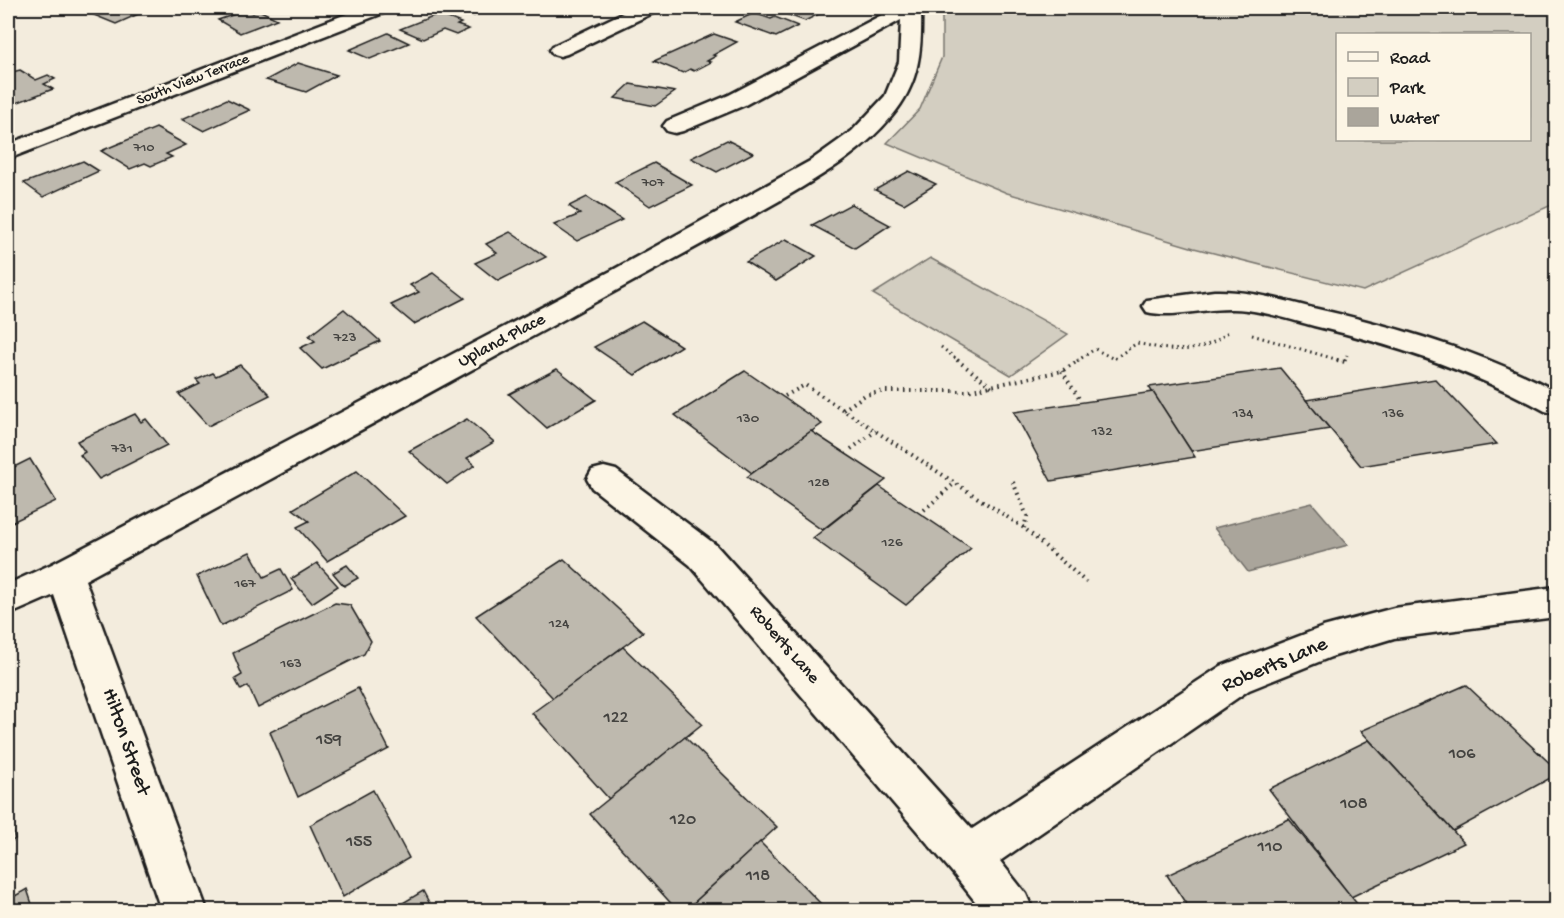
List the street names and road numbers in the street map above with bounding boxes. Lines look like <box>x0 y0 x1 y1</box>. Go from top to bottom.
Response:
street label: South View Terrace <box>134 50 252 110</box>
street label: Upland Place <box>455 309 550 373</box>
street label: Roberts Lane <box>744 602 824 689</box>
street label: Roberts Lane <box>1218 632 1333 700</box>
street label: Hilton Street <box>95 685 156 801</box>

